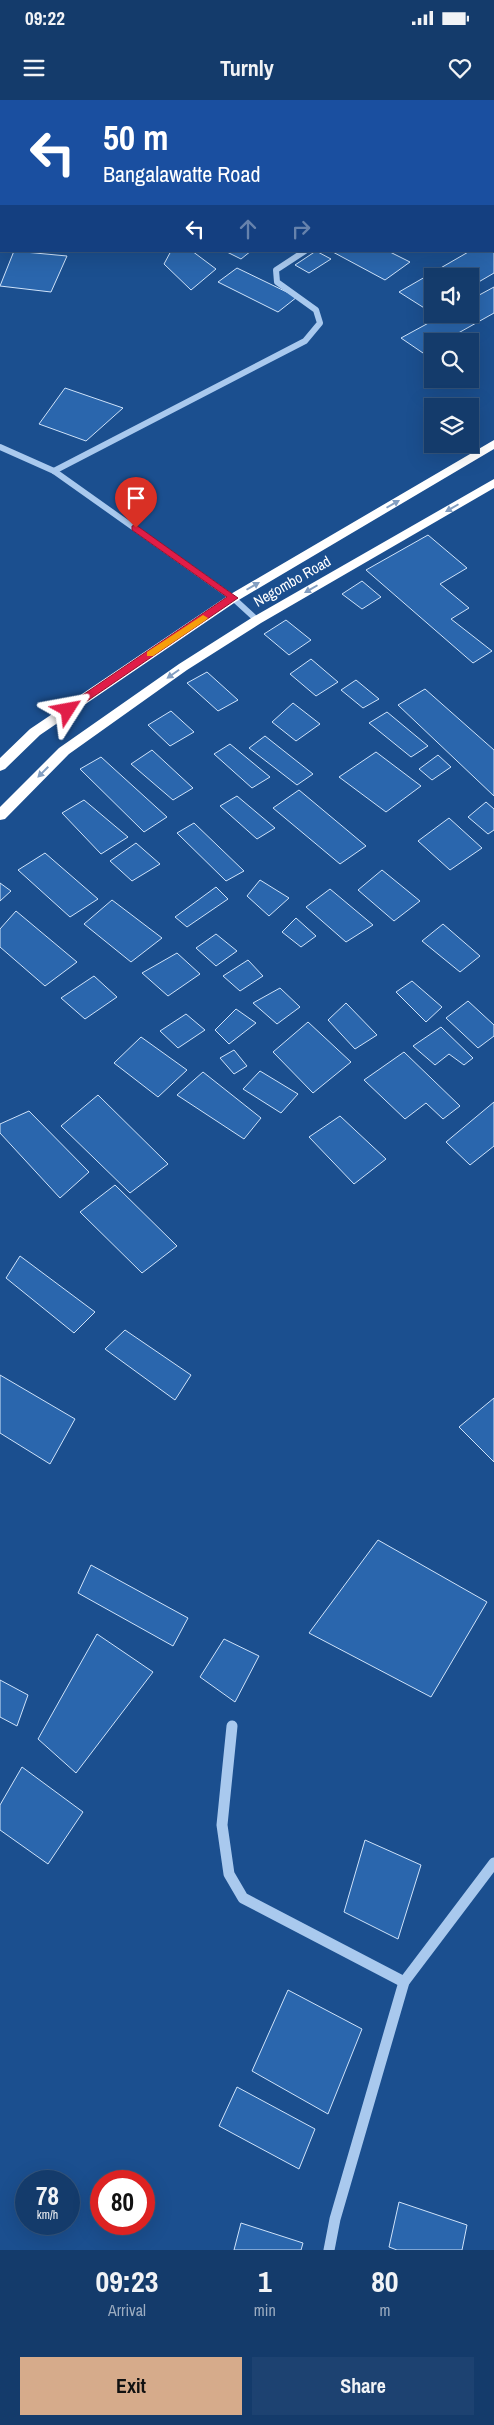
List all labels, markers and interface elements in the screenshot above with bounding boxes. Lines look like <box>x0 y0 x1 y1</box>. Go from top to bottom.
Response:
text: 09:22 <box>25 5 65 31</box>
text: Turnly <box>220 53 274 83</box>
icon: menu <box>20 54 48 82</box>
icon: heart <box>446 54 474 82</box>
text: 50 m <box>103 114 168 161</box>
icon: left <box>20 120 85 185</box>
text: Bangalawatte Road <box>103 159 260 189</box>
icon: left <box>181 215 209 243</box>
icon: ahead <box>234 215 262 243</box>
icon: right <box>287 215 315 243</box>
map controls <box>424 268 479 453</box>
button: sound <box>424 268 479 323</box>
button: search <box>424 333 479 388</box>
button: layers <box>424 398 479 453</box>
pin <box>115 477 157 528</box>
icon: arrive <box>122 484 150 512</box>
one-way arrow <box>386 499 400 508</box>
one-way arrow <box>445 503 458 512</box>
street label: Negombo Road <box>249 550 335 612</box>
one-way arrow <box>246 582 260 590</box>
one-way arrow <box>304 584 318 593</box>
one-way arrow <box>166 669 180 679</box>
position arrow <box>41 683 93 735</box>
one-way arrow <box>37 765 49 777</box>
speed limit sign: 80 <box>90 2170 155 2235</box>
text: 78 <box>36 2179 59 2213</box>
text: km/h <box>37 2207 58 2223</box>
text: 09:23 <box>95 2261 158 2301</box>
text: 1 <box>258 2261 272 2301</box>
text: 80 <box>371 2261 399 2301</box>
text: Arrival <box>108 2299 146 2321</box>
text: min <box>254 2299 276 2321</box>
text: m <box>379 2299 390 2321</box>
button: Exit <box>20 2357 242 2415</box>
button: Share <box>252 2357 474 2415</box>

